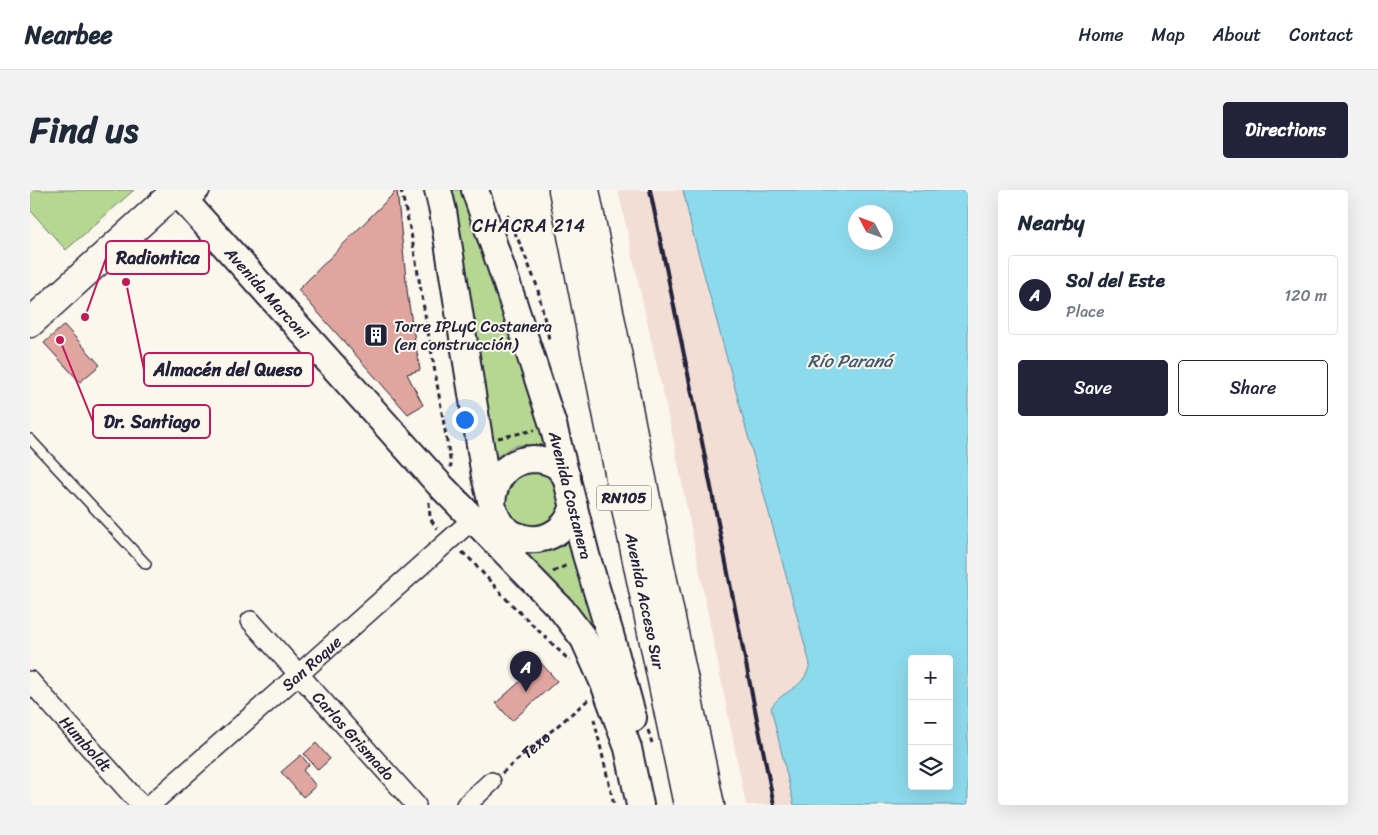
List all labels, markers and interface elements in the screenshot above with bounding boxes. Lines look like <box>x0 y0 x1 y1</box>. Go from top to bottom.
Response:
text: Nearbee <box>25 14 113 56</box>
text: Home <box>1079 19 1124 51</box>
text: Map <box>1152 19 1185 51</box>
text: About <box>1213 19 1261 51</box>
text: Contact <box>1289 19 1353 51</box>
text: Find us <box>30 99 138 161</box>
button: Directions <box>1223 102 1348 158</box>
text: Nearby <box>1018 204 1084 242</box>
north arrow <box>848 205 893 250</box>
district label: CHACRA 214 <box>472 210 586 242</box>
street label: Avenida Marconi <box>217 239 317 346</box>
callout: Radiontica <box>106 241 209 274</box>
text: Radiontica <box>115 242 201 274</box>
text: Sol del Este <box>1066 264 1165 297</box>
text: A <box>1030 281 1040 310</box>
text: 120 m <box>1284 281 1327 310</box>
text: Place <box>1066 297 1105 326</box>
place label: Torre IPLyC Costanera (en construcción) <box>394 312 552 359</box>
building icon: Torre IPLyC Costanera (en construcción) <box>363 322 389 348</box>
water label: Río Paraná <box>808 345 895 377</box>
callout: Almacén del Queso <box>144 353 313 386</box>
text: Almacén del Queso <box>153 354 303 386</box>
button: Save <box>1018 360 1168 416</box>
button: Share <box>1178 360 1328 416</box>
callout: Dr. Santiago <box>93 405 210 438</box>
text: Dr. Santiago <box>104 406 201 438</box>
your location <box>452 407 478 433</box>
street label: Avenida Costanera <box>540 427 601 562</box>
road number: RN105 <box>596 486 652 510</box>
street label: Avenida Acceso Sur <box>617 529 674 673</box>
street label: San Roque <box>274 628 348 698</box>
pin: A <box>510 651 542 692</box>
map controls <box>908 655 953 790</box>
button: + <box>908 655 953 700</box>
street label: Carlos Grismado <box>305 684 402 788</box>
button: − <box>908 700 953 745</box>
street label: Humboldt <box>52 708 120 779</box>
street label: Texo <box>514 723 557 766</box>
button: layers <box>908 745 953 790</box>

